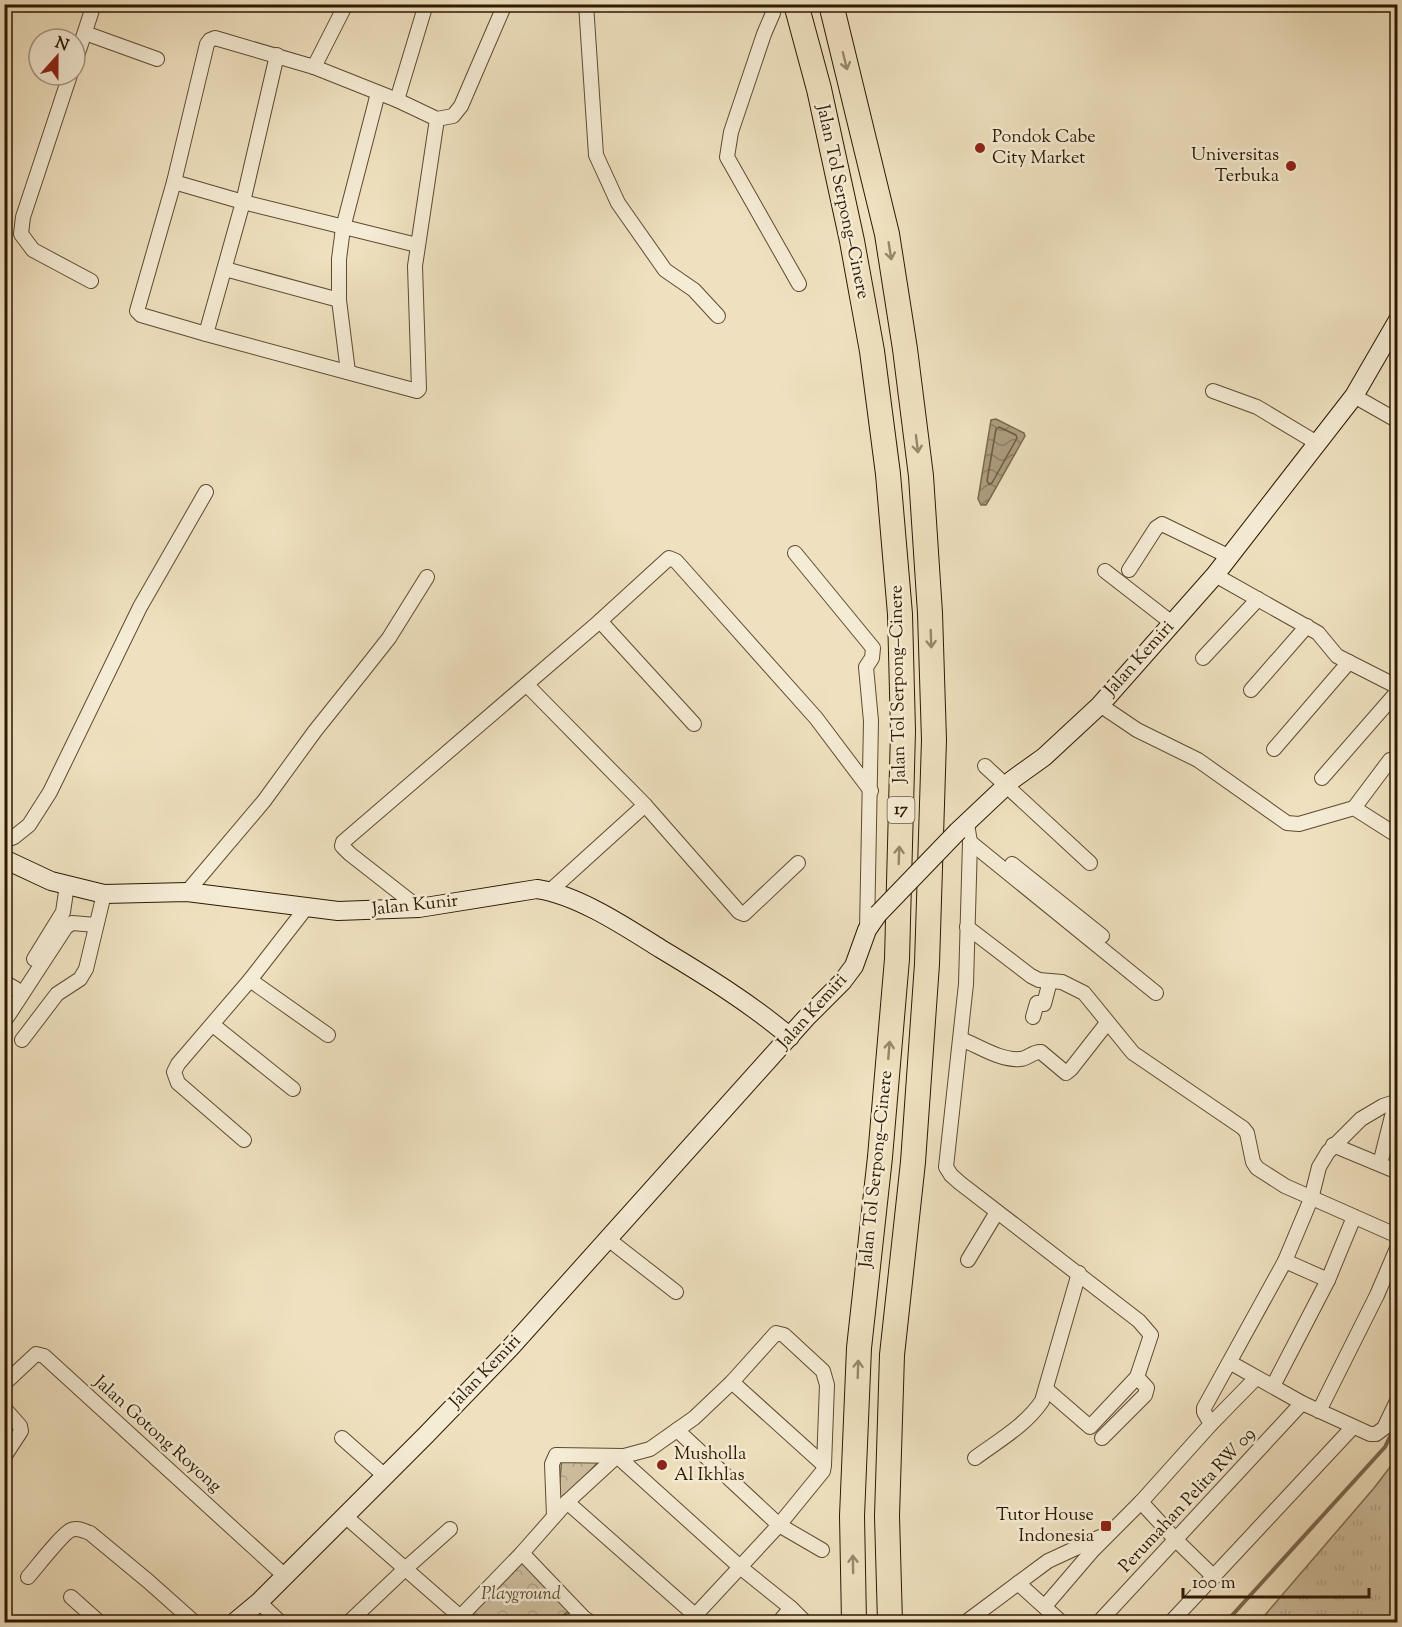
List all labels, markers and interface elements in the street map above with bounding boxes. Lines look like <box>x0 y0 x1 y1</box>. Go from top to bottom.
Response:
north arrow <box>27 27 87 87</box>
text: N <box>51 32 72 58</box>
one-way arrow <box>840 51 852 70</box>
street label: Jalan Tol Serpong–Cinere <box>808 101 875 302</box>
place label: Pondok Cabe City Market <box>992 125 1096 172</box>
marker: Pondok Cabe City Market <box>973 141 987 155</box>
place label: Universitas Terbuka <box>1191 143 1279 190</box>
marker: Universitas Terbuka <box>1284 159 1298 173</box>
one-way arrow <box>885 241 896 260</box>
one-way arrow <box>911 434 922 454</box>
street label: Jalan Tol Serpong–Cinere <box>884 585 914 784</box>
street label: Jalan Kemiri <box>1098 615 1181 703</box>
one-way arrow <box>925 628 937 648</box>
road number: 17 <box>888 797 914 823</box>
one-way arrow <box>894 846 905 866</box>
street label: Jalan Kunir <box>370 889 460 924</box>
street label: Jalan Kemiri <box>771 968 854 1056</box>
one-way arrow <box>884 1040 895 1060</box>
street label: Jalan Tol Serpong–Cinere <box>854 1069 900 1270</box>
street label: Jalan Kemiri <box>443 1329 528 1415</box>
one-way arrow <box>852 1360 863 1380</box>
street label: Jalan Gotong Royong <box>87 1370 227 1500</box>
street label: Perumahan Pelita RW 09 <box>1114 1422 1263 1579</box>
place label: Musholla Al Ikhlas <box>674 1442 746 1489</box>
marker: Musholla Al Ikhlas <box>655 1458 669 1472</box>
place label: Tutor House Indonesia <box>996 1503 1094 1550</box>
marker: Tutor House Indonesia <box>1099 1519 1113 1533</box>
one-way arrow <box>847 1555 859 1575</box>
scale bar <box>1183 1561 1369 1599</box>
text: 100 m <box>1192 1571 1236 1597</box>
park label: Playground <box>481 1582 561 1608</box>

